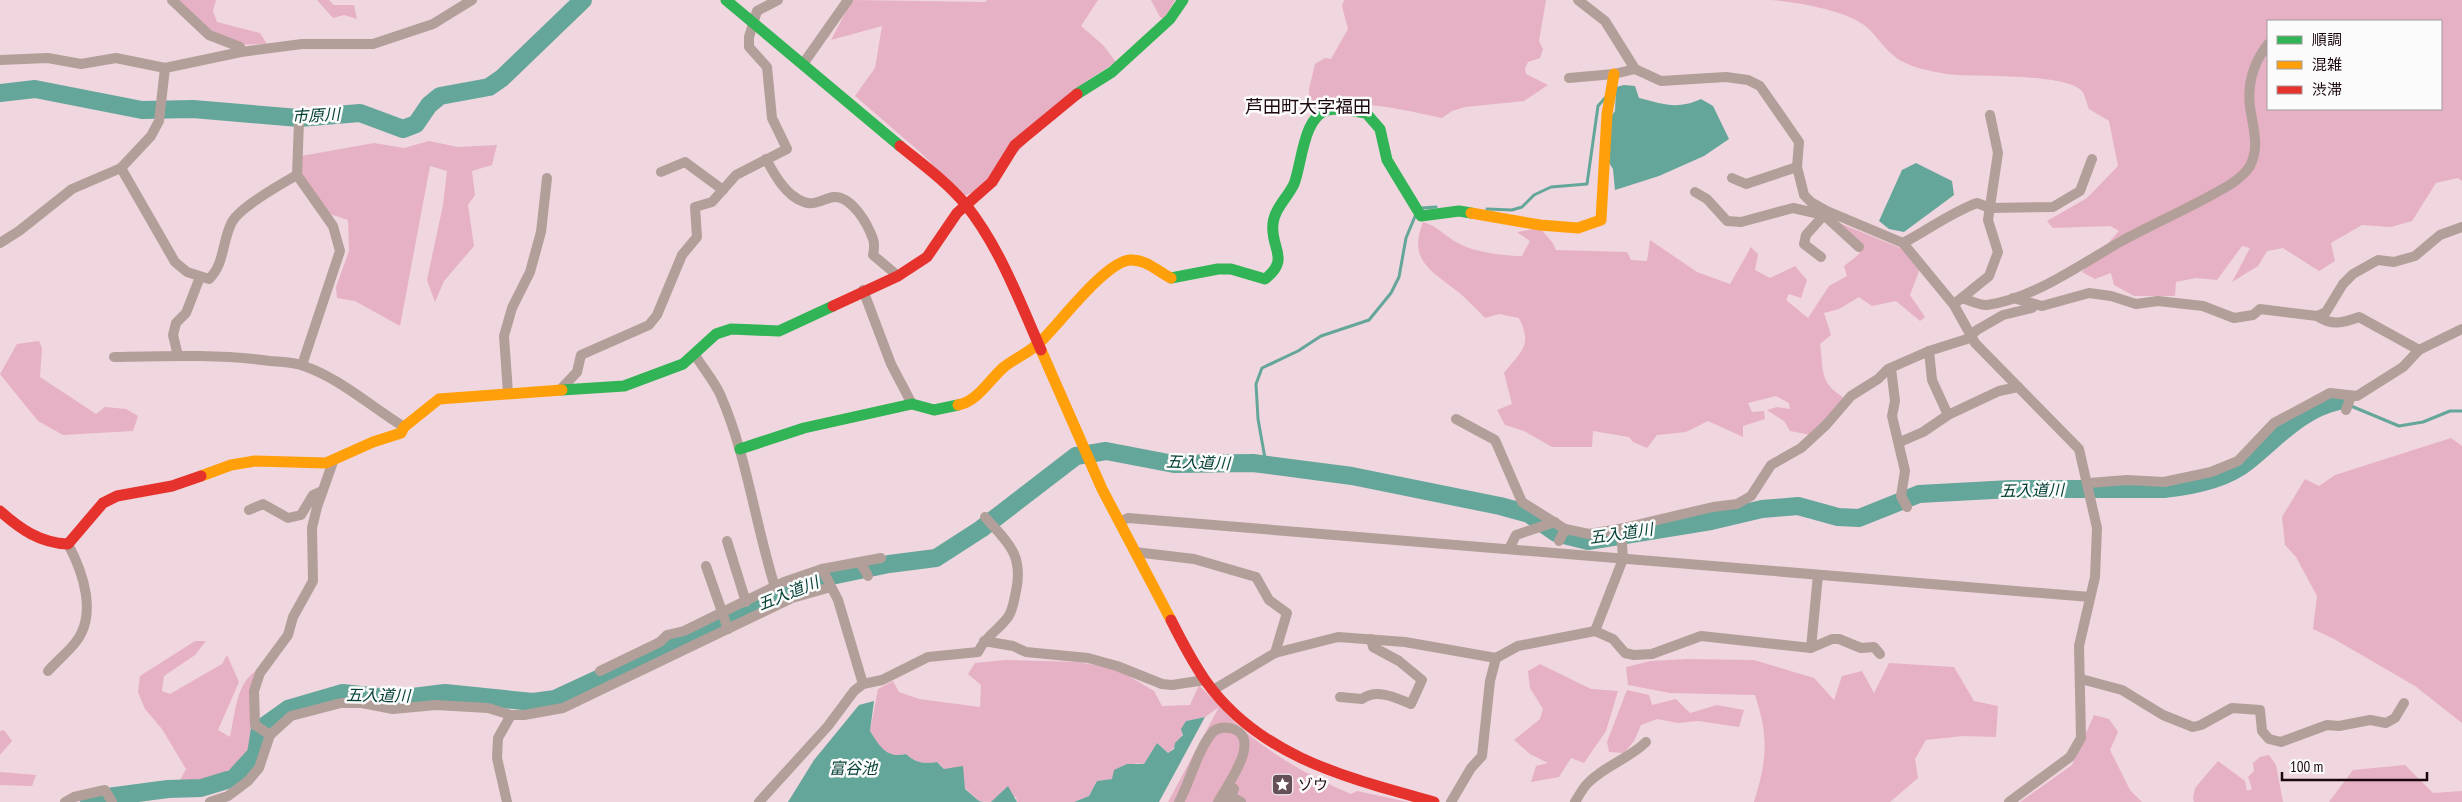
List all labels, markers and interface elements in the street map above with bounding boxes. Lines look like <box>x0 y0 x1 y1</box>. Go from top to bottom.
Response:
legend <box>2267 20 2442 110</box>
text: 順調 <box>2312 30 2342 49</box>
text: 混雑 <box>2312 55 2342 74</box>
text: 渋滞 <box>2312 80 2342 99</box>
district label: 芦田町大字福田 <box>1245 95 1371 118</box>
water label: 市原川 <box>292 104 342 126</box>
water label: 五入道川 <box>1166 451 1232 473</box>
water label: 五入道川 <box>2000 479 2066 501</box>
water label: 五入道川 <box>1588 518 1656 547</box>
water label: 五入道川 <box>755 571 823 614</box>
water label: 五入道川 <box>346 684 412 706</box>
scale bar <box>2282 750 2427 782</box>
text: 100 m <box>2290 757 2323 776</box>
water label: 富谷池 <box>829 758 879 778</box>
place icon: ゾウ <box>1270 772 1294 796</box>
place label: ゾウ <box>1298 775 1328 794</box>

